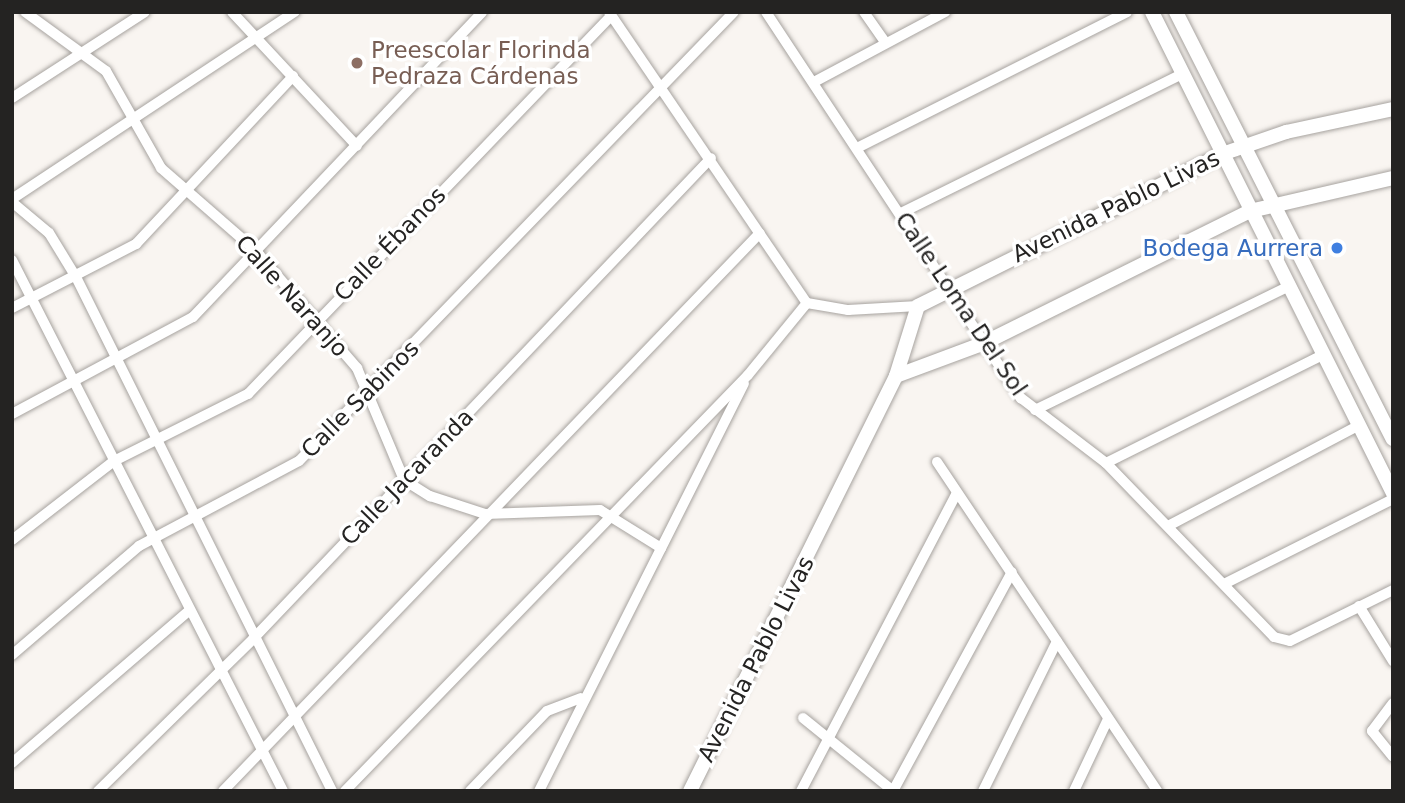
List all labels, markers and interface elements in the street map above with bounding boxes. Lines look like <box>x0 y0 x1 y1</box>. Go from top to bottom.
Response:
place label: Preescolar Florinda Pedraza Cárdenas <box>371 36 590 90</box>
marker: Preescolar Florinda Pedraza Cárdenas <box>349 55 365 71</box>
street label: Avenida Pablo Livas <box>1008 144 1224 268</box>
street label: Calle Ébanos <box>329 181 451 307</box>
street label: Calle Loma Del Sol <box>889 207 1033 401</box>
street label: Calle Naranjo <box>230 229 354 363</box>
place label: Bodega Aurrera <box>1142 234 1323 262</box>
marker: Bodega Aurrera <box>1329 240 1345 256</box>
street label: Calle Sabinos <box>296 335 424 463</box>
street label: Calle Jacaranda <box>335 403 479 551</box>
street label: Avenida Pablo Livas <box>692 551 820 767</box>

